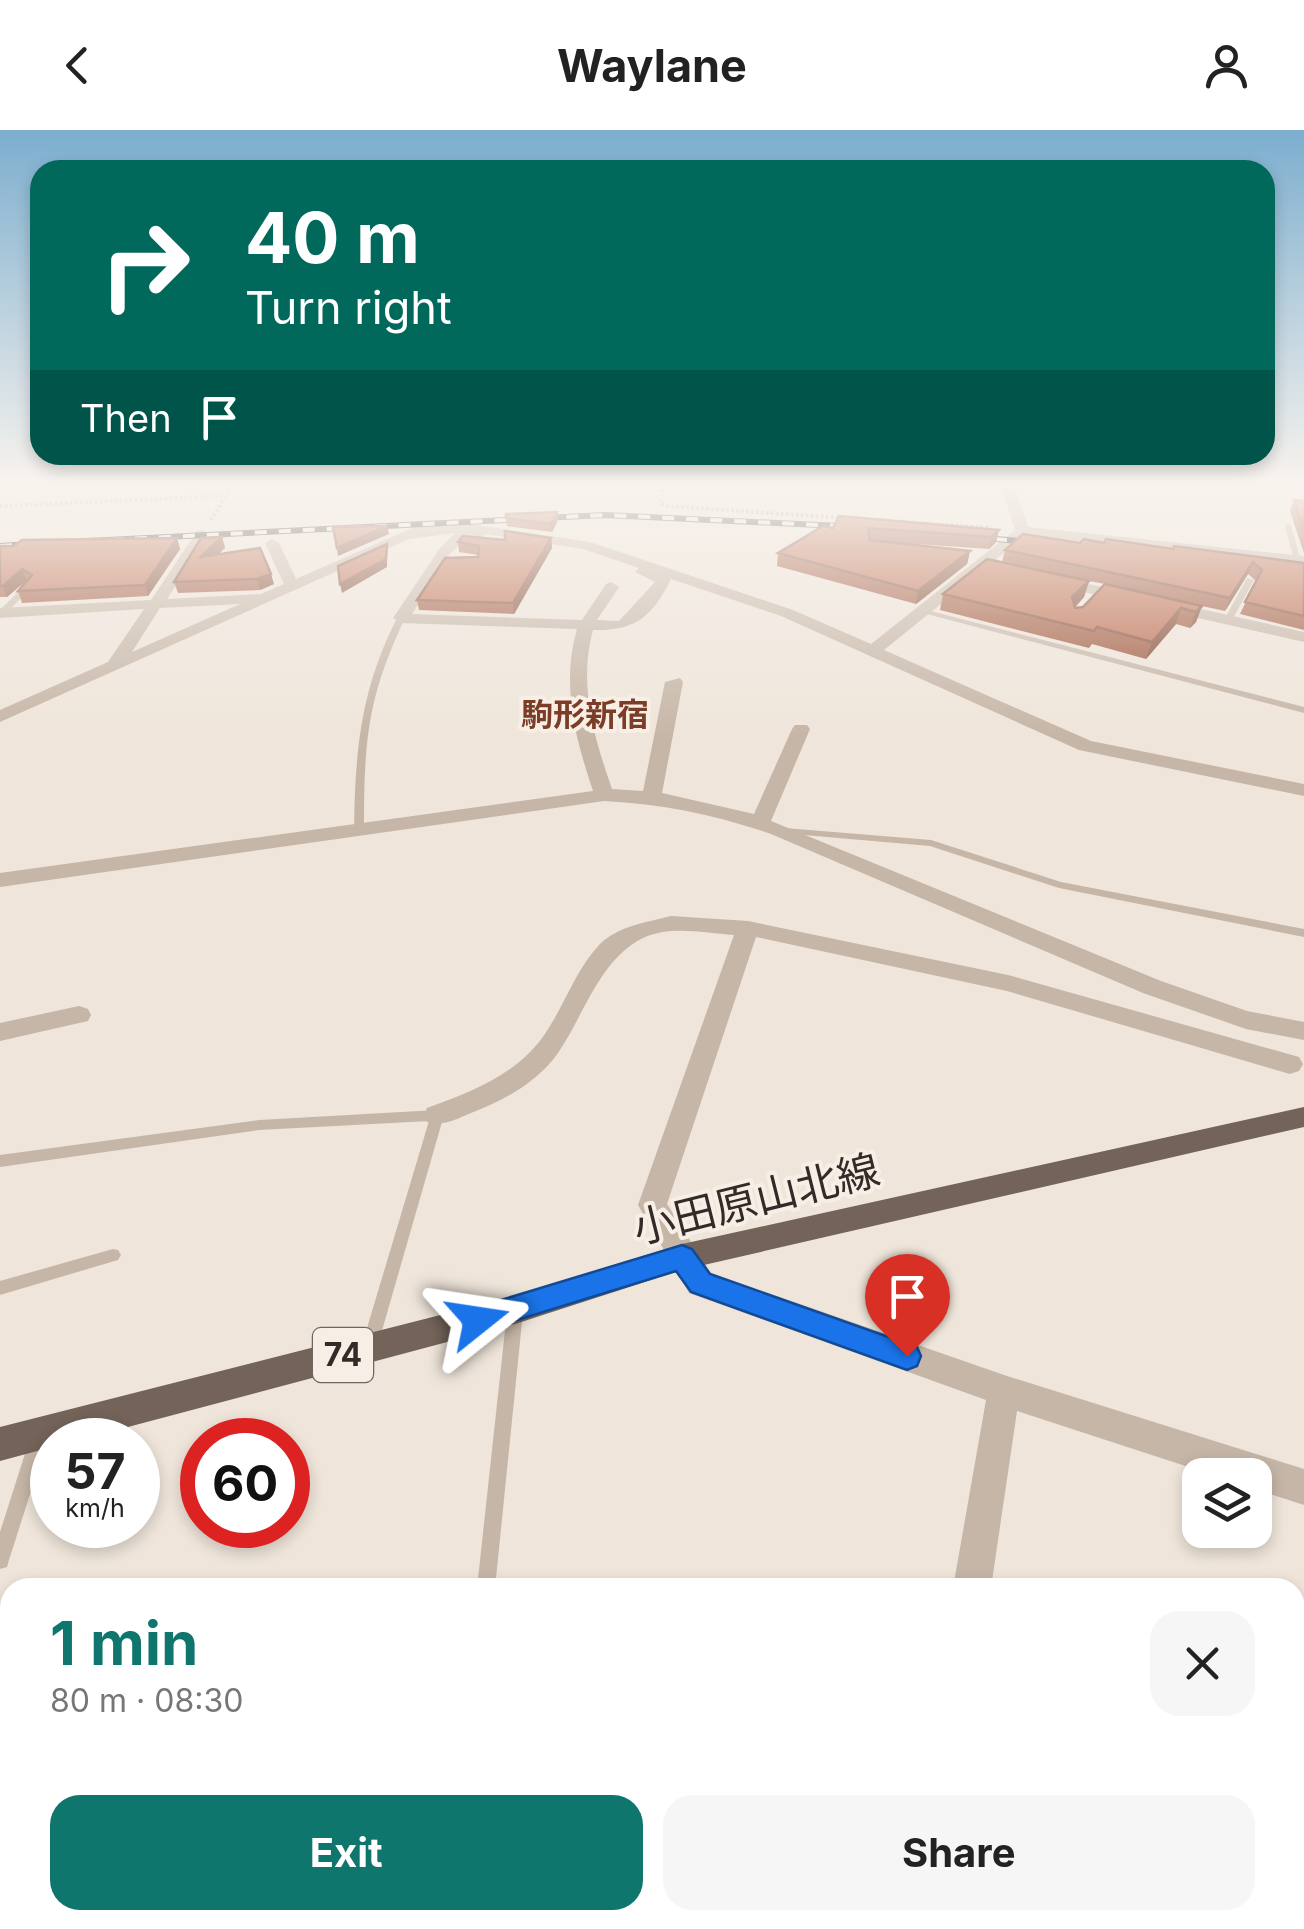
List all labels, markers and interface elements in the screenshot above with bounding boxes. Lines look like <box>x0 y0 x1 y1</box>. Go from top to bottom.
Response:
icon: back <box>50 38 105 93</box>
text: Waylane <box>557 38 747 93</box>
icon: person <box>1199 38 1254 93</box>
text: 40 m <box>245 195 420 280</box>
icon: right <box>80 200 210 330</box>
text: Turn right <box>245 280 452 335</box>
icon: arrive <box>192 390 247 445</box>
text: Then <box>80 395 172 441</box>
district label: 駒形新宿 <box>521 695 649 734</box>
street label: 小田原山北線 <box>627 1143 884 1254</box>
pin <box>865 1254 950 1357</box>
position arrow <box>426 1268 530 1372</box>
icon: arrive <box>880 1269 935 1324</box>
road number: 74 <box>313 1328 373 1382</box>
speed limit sign: 60 <box>180 1418 310 1548</box>
text: 57 <box>64 1441 126 1501</box>
map controls <box>1182 1458 1272 1548</box>
button: layers <box>1182 1458 1272 1548</box>
text: km/h <box>65 1493 125 1523</box>
text: 1 min <box>50 1607 198 1679</box>
button: close <box>1150 1611 1255 1716</box>
text: 80 m · 08:30 <box>50 1681 243 1720</box>
button: Exit <box>50 1795 643 1910</box>
button: Share <box>663 1795 1255 1910</box>

